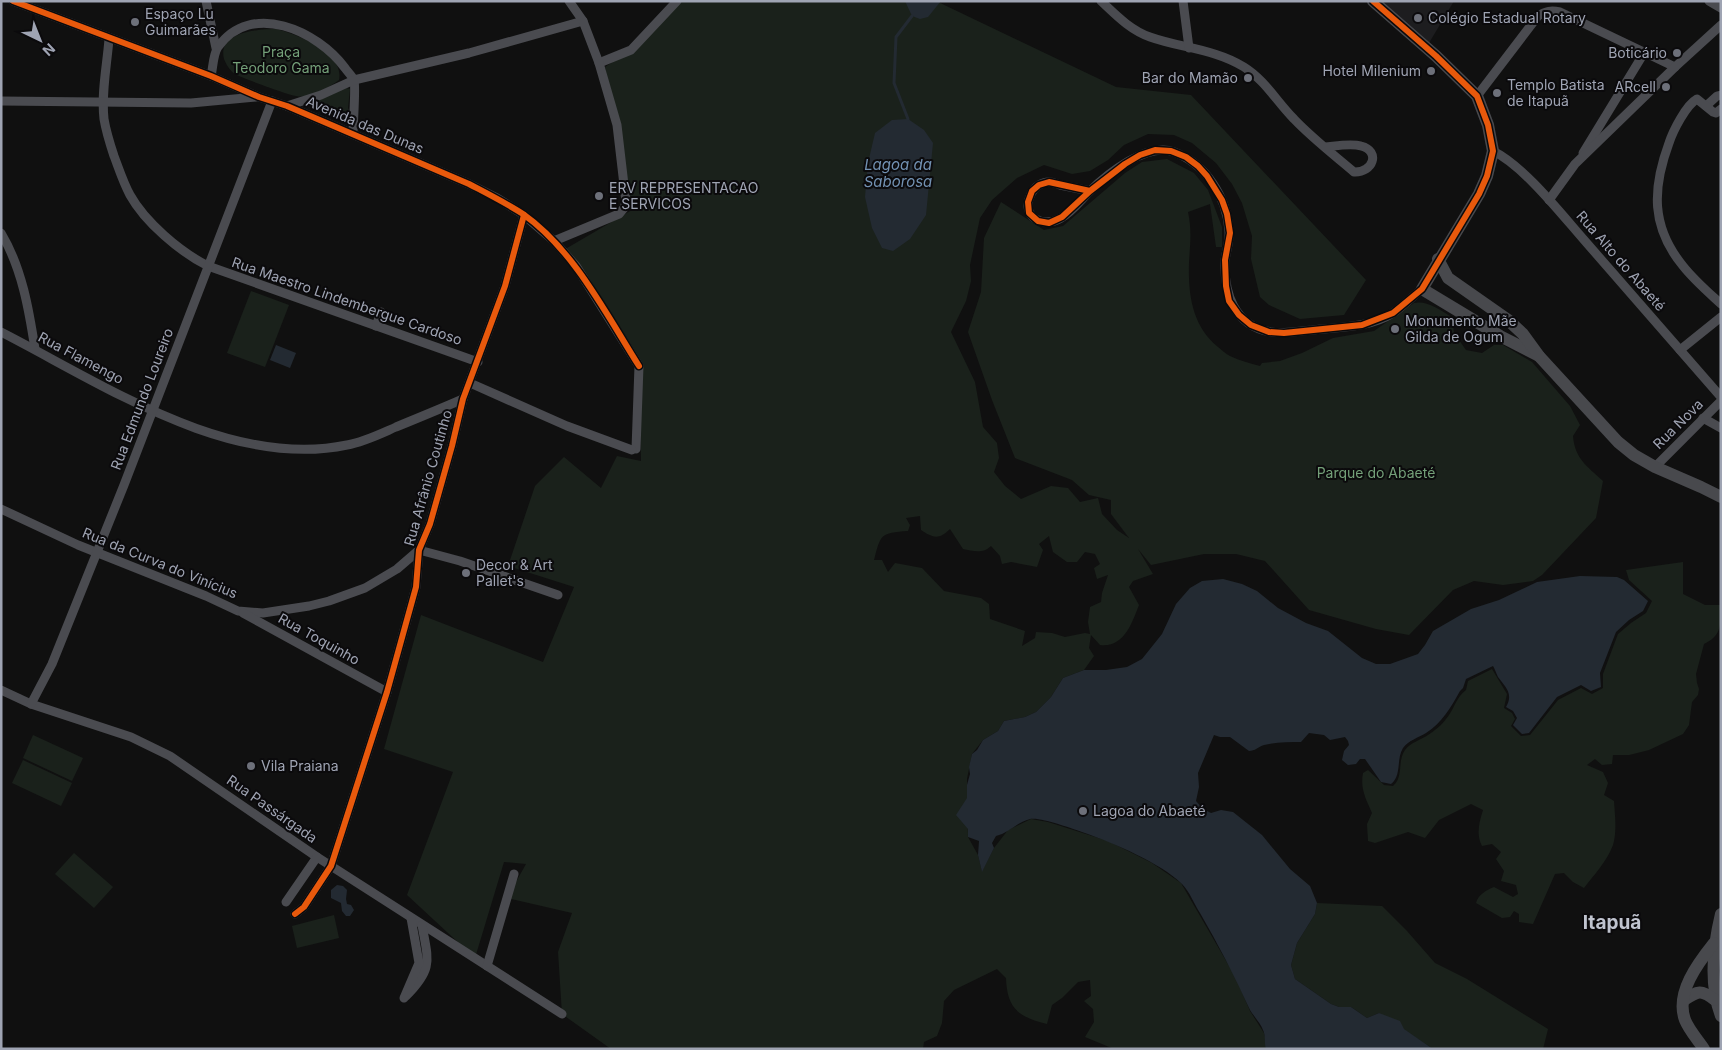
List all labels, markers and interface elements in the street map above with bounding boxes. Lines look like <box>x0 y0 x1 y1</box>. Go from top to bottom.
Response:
place label: Espaço Lu Guimarães <box>145 5 216 38</box>
place label: Colégio Estadual Rotary <box>1428 9 1586 26</box>
marker: Colégio Estadual Rotary <box>1412 12 1424 24</box>
north arrow <box>15 15 65 65</box>
marker: Espaço Lu Guimarães <box>129 16 141 28</box>
text: N <box>40 40 59 60</box>
park label: Praça Teodoro Gama <box>232 43 330 76</box>
place label: Boticário <box>1608 44 1667 61</box>
marker: Boticário <box>1671 47 1683 59</box>
place label: Hotel Milenium <box>1322 62 1421 79</box>
marker: Hotel Milenium <box>1425 65 1437 77</box>
place label: Bar do Mamão <box>1142 69 1238 86</box>
marker: Bar do Mamão <box>1242 72 1254 84</box>
place label: Templo Batista de Itapuã <box>1507 76 1605 109</box>
place label: ARcell <box>1615 78 1656 95</box>
marker: ARcell <box>1660 81 1672 93</box>
marker: Templo Batista de Itapuã <box>1491 87 1503 99</box>
street label: Avenida das Dunas <box>304 92 427 157</box>
water label: Lagoa da Saborosa <box>864 155 932 191</box>
place label: ERV REPRESENTACAO E SERVICOS <box>609 179 758 212</box>
marker: ERV REPRESENTACAO E SERVICOS <box>593 190 605 202</box>
street label: Rua Alto do Abaeté <box>1573 207 1669 314</box>
street label: Rua Maestro Lindembergue Cardoso <box>230 253 464 348</box>
place label: Monumento Mãe Gilda de Ogum <box>1405 312 1517 345</box>
marker: Monumento Mãe Gilda de Ogum <box>1389 323 1401 335</box>
street label: Rua Edmundo Loureiro <box>107 326 176 472</box>
street label: Rua Flamengo <box>36 328 127 387</box>
street label: Rua Nova <box>1649 395 1706 452</box>
street label: Rua Afrânio Coutinho <box>400 408 455 548</box>
park label: Parque do Abaeté <box>1317 464 1435 481</box>
street label: Rua da Curva do Vinícius <box>80 524 240 601</box>
place label: Decor & Art Pallet's <box>476 556 553 589</box>
marker: Decor & Art Pallet's <box>460 567 472 579</box>
street label: Rua Toquinho <box>275 609 363 668</box>
place label: Vila Praiana <box>261 757 339 774</box>
marker: Vila Praiana <box>245 760 257 772</box>
street label: Rua Passárgada <box>224 771 321 846</box>
place label: Lagoa do Abaeté <box>1093 802 1206 819</box>
marker: Lagoa do Abaeté <box>1077 805 1089 817</box>
district label: Itapuã <box>1583 911 1641 934</box>

